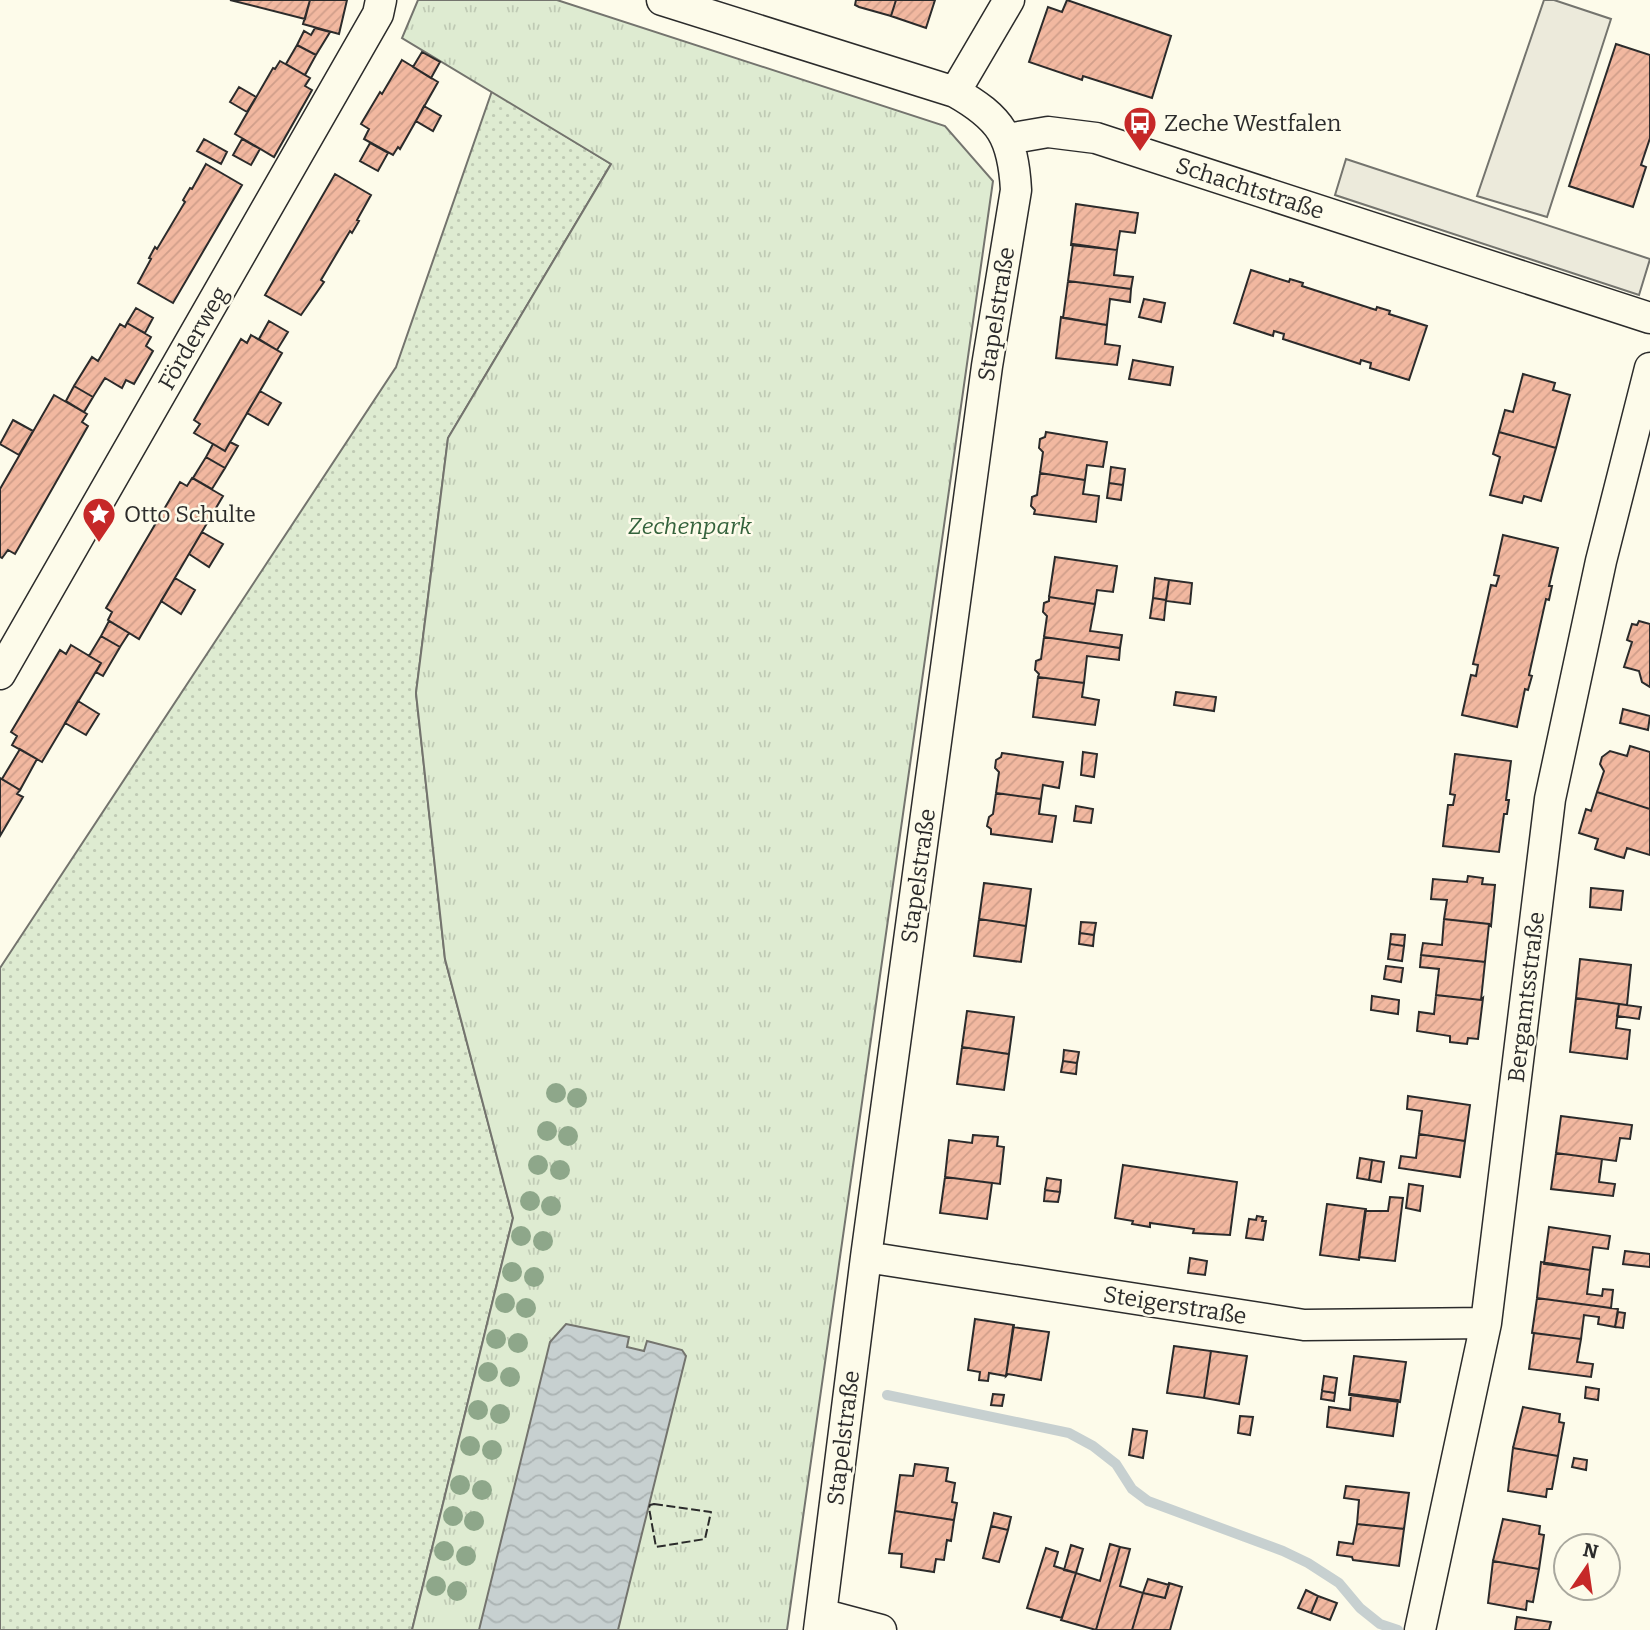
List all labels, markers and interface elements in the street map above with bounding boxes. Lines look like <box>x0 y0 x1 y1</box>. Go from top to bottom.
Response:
bus stop icon: Zeche Westfalen <box>1121 104 1159 153</box>
place label: Zeche Westfalen <box>1164 109 1342 137</box>
street label: Schachtstraße <box>1172 151 1328 225</box>
street label: Stapelstraße <box>972 245 1020 383</box>
street label: Förderweg <box>152 281 234 395</box>
place icon: Otto Schulte <box>80 495 118 544</box>
place label: Otto Schulte <box>124 500 256 528</box>
park label: Zechenpark <box>628 512 752 540</box>
street label: Stapelstraße <box>895 807 941 945</box>
street label: Bergamtsstraße <box>1502 910 1550 1084</box>
street label: Steigerstraße <box>1101 1280 1249 1330</box>
street label: Stapelstraße <box>821 1369 865 1507</box>
north arrow <box>1552 1532 1622 1602</box>
text: N <box>1581 1538 1601 1564</box>

